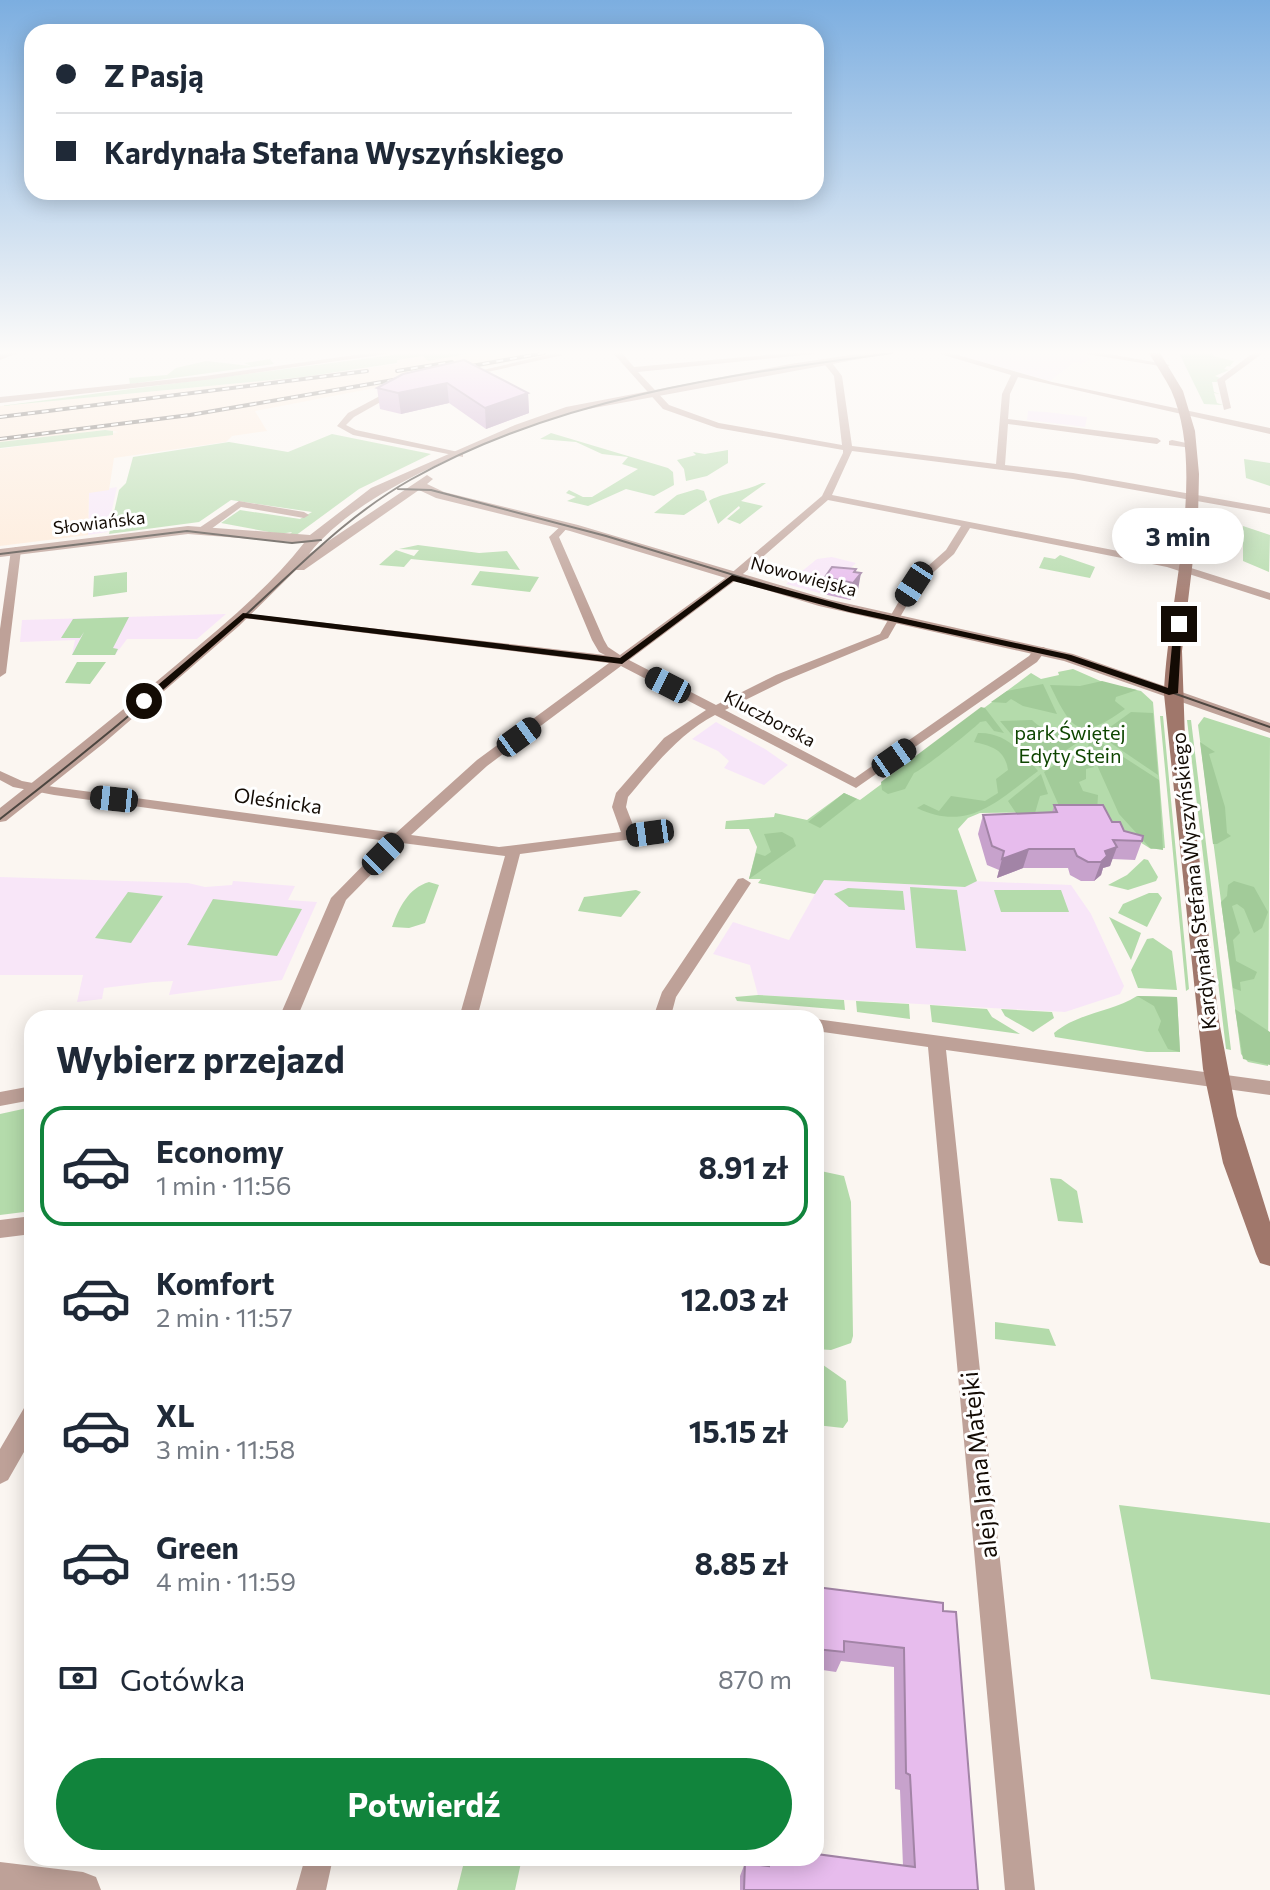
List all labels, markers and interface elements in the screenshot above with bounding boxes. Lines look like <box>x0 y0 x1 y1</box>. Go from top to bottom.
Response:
text: Z Pasją <box>104 56 204 93</box>
text: Kardynała Stefana Wyszyńskiego <box>104 133 564 170</box>
street label: Słowiańska <box>52 505 146 539</box>
callout: 3 min <box>1113 508 1245 564</box>
text: 3 min <box>1145 520 1211 551</box>
street label: Nowowiejska <box>749 551 859 601</box>
car <box>891 557 937 611</box>
route end <box>1161 606 1197 642</box>
car <box>641 663 695 707</box>
route start <box>126 683 162 719</box>
street label: Kluczborska <box>721 685 819 751</box>
car <box>493 713 545 761</box>
park label: park Świętej Edyty Stein <box>1014 720 1126 767</box>
street label: Kardynała Stefana Wyszyńskiego <box>1165 731 1221 1031</box>
car <box>867 734 921 782</box>
street label: Oleśnicka <box>232 782 324 818</box>
car <box>89 785 139 813</box>
car <box>625 818 675 848</box>
car <box>358 829 408 879</box>
text: Wybierz przejazd <box>56 1036 345 1080</box>
icon: car <box>60 1130 132 1202</box>
text: Economy <box>156 1132 284 1169</box>
text: 8.91 zł <box>698 1148 788 1185</box>
text: 1 min · 11:56 <box>156 1169 292 1200</box>
icon: car <box>60 1262 132 1334</box>
text: Komfort <box>156 1264 275 1301</box>
text: 12.03 zł <box>681 1280 788 1317</box>
text: 2 min · 11:57 <box>156 1301 293 1332</box>
street label: aleja Jana Matejki <box>954 1370 1002 1560</box>
icon: car <box>60 1394 132 1466</box>
text: XL <box>156 1396 195 1433</box>
text: 15.15 zł <box>689 1412 788 1449</box>
text: 3 min · 11:58 <box>156 1433 295 1464</box>
icon: car <box>60 1526 132 1598</box>
text: Green <box>156 1528 239 1565</box>
text: 8.85 zł <box>694 1544 788 1581</box>
text: 4 min · 11:59 <box>156 1565 296 1596</box>
icon: cash <box>56 1656 100 1700</box>
text: Gotówka <box>120 1660 245 1697</box>
text: 870 m <box>718 1663 792 1694</box>
button: Potwierdź <box>56 1758 792 1850</box>

